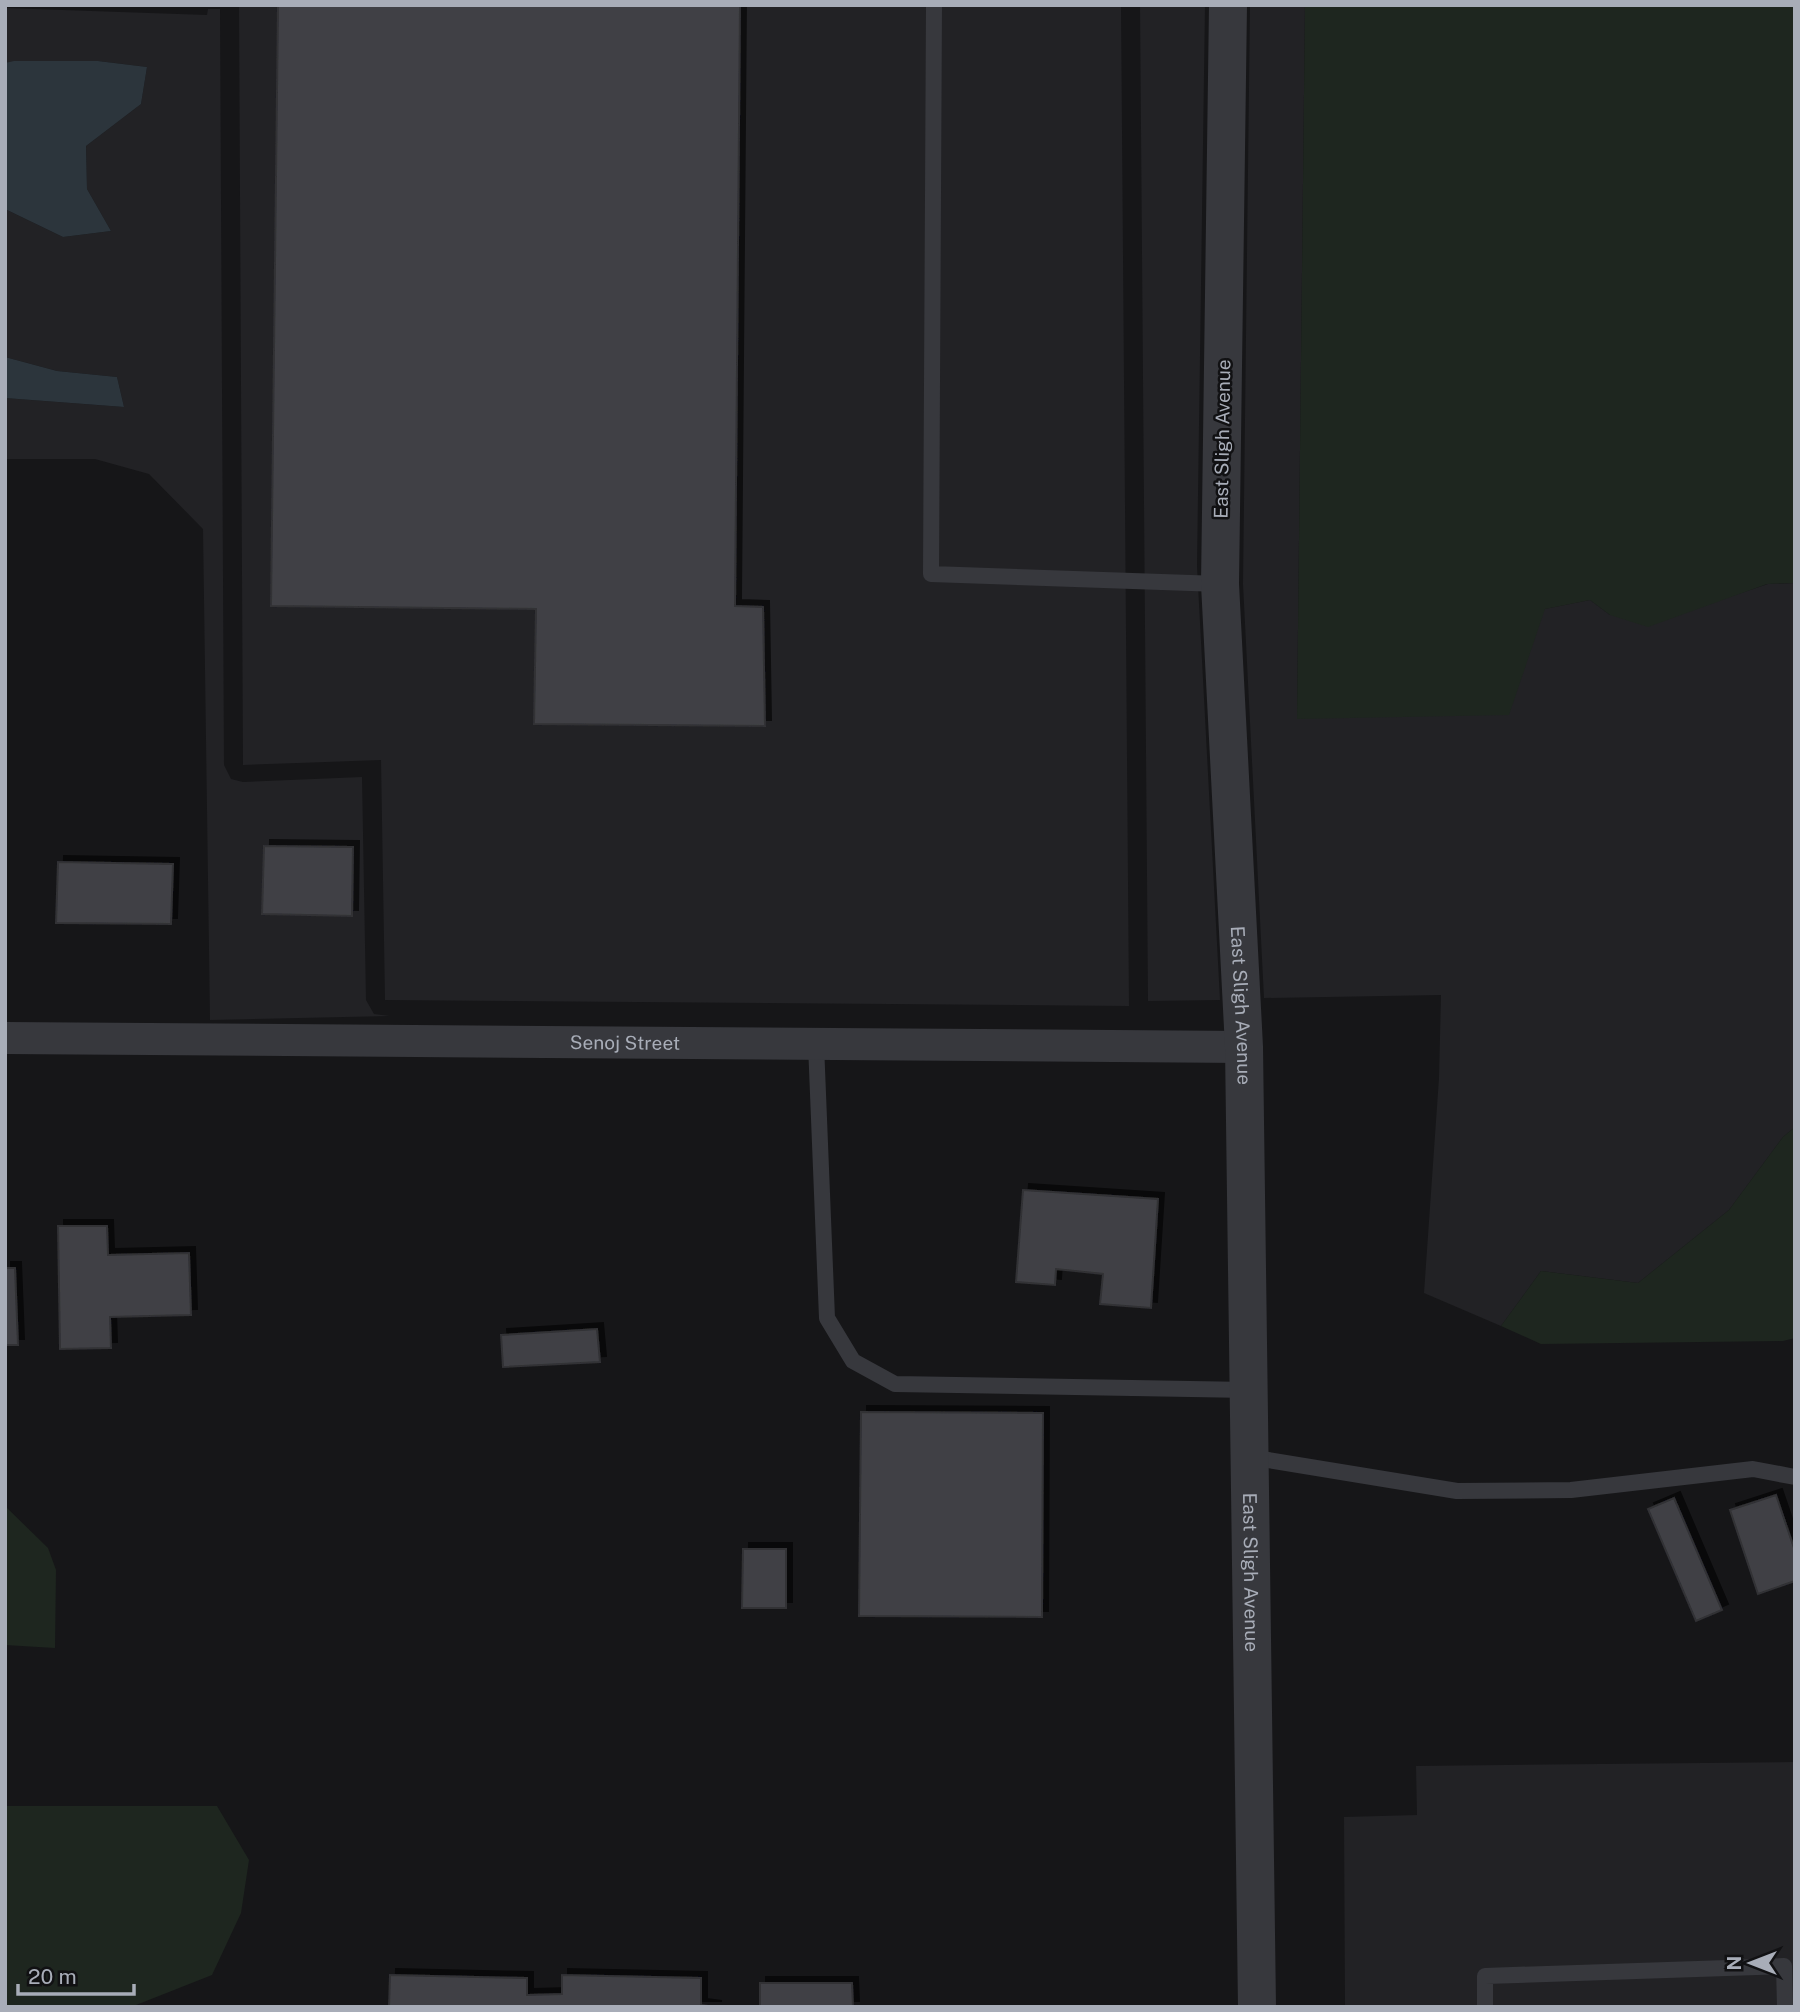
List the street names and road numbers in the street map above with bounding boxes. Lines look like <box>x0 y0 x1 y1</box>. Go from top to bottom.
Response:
street label: East Sligh Avenue <box>1210 359 1234 519</box>
street label: East Sligh Avenue <box>1227 925 1256 1085</box>
street label: Senoj Street <box>570 1031 680 1054</box>
street label: East Sligh Avenue <box>1239 1492 1263 1652</box>

